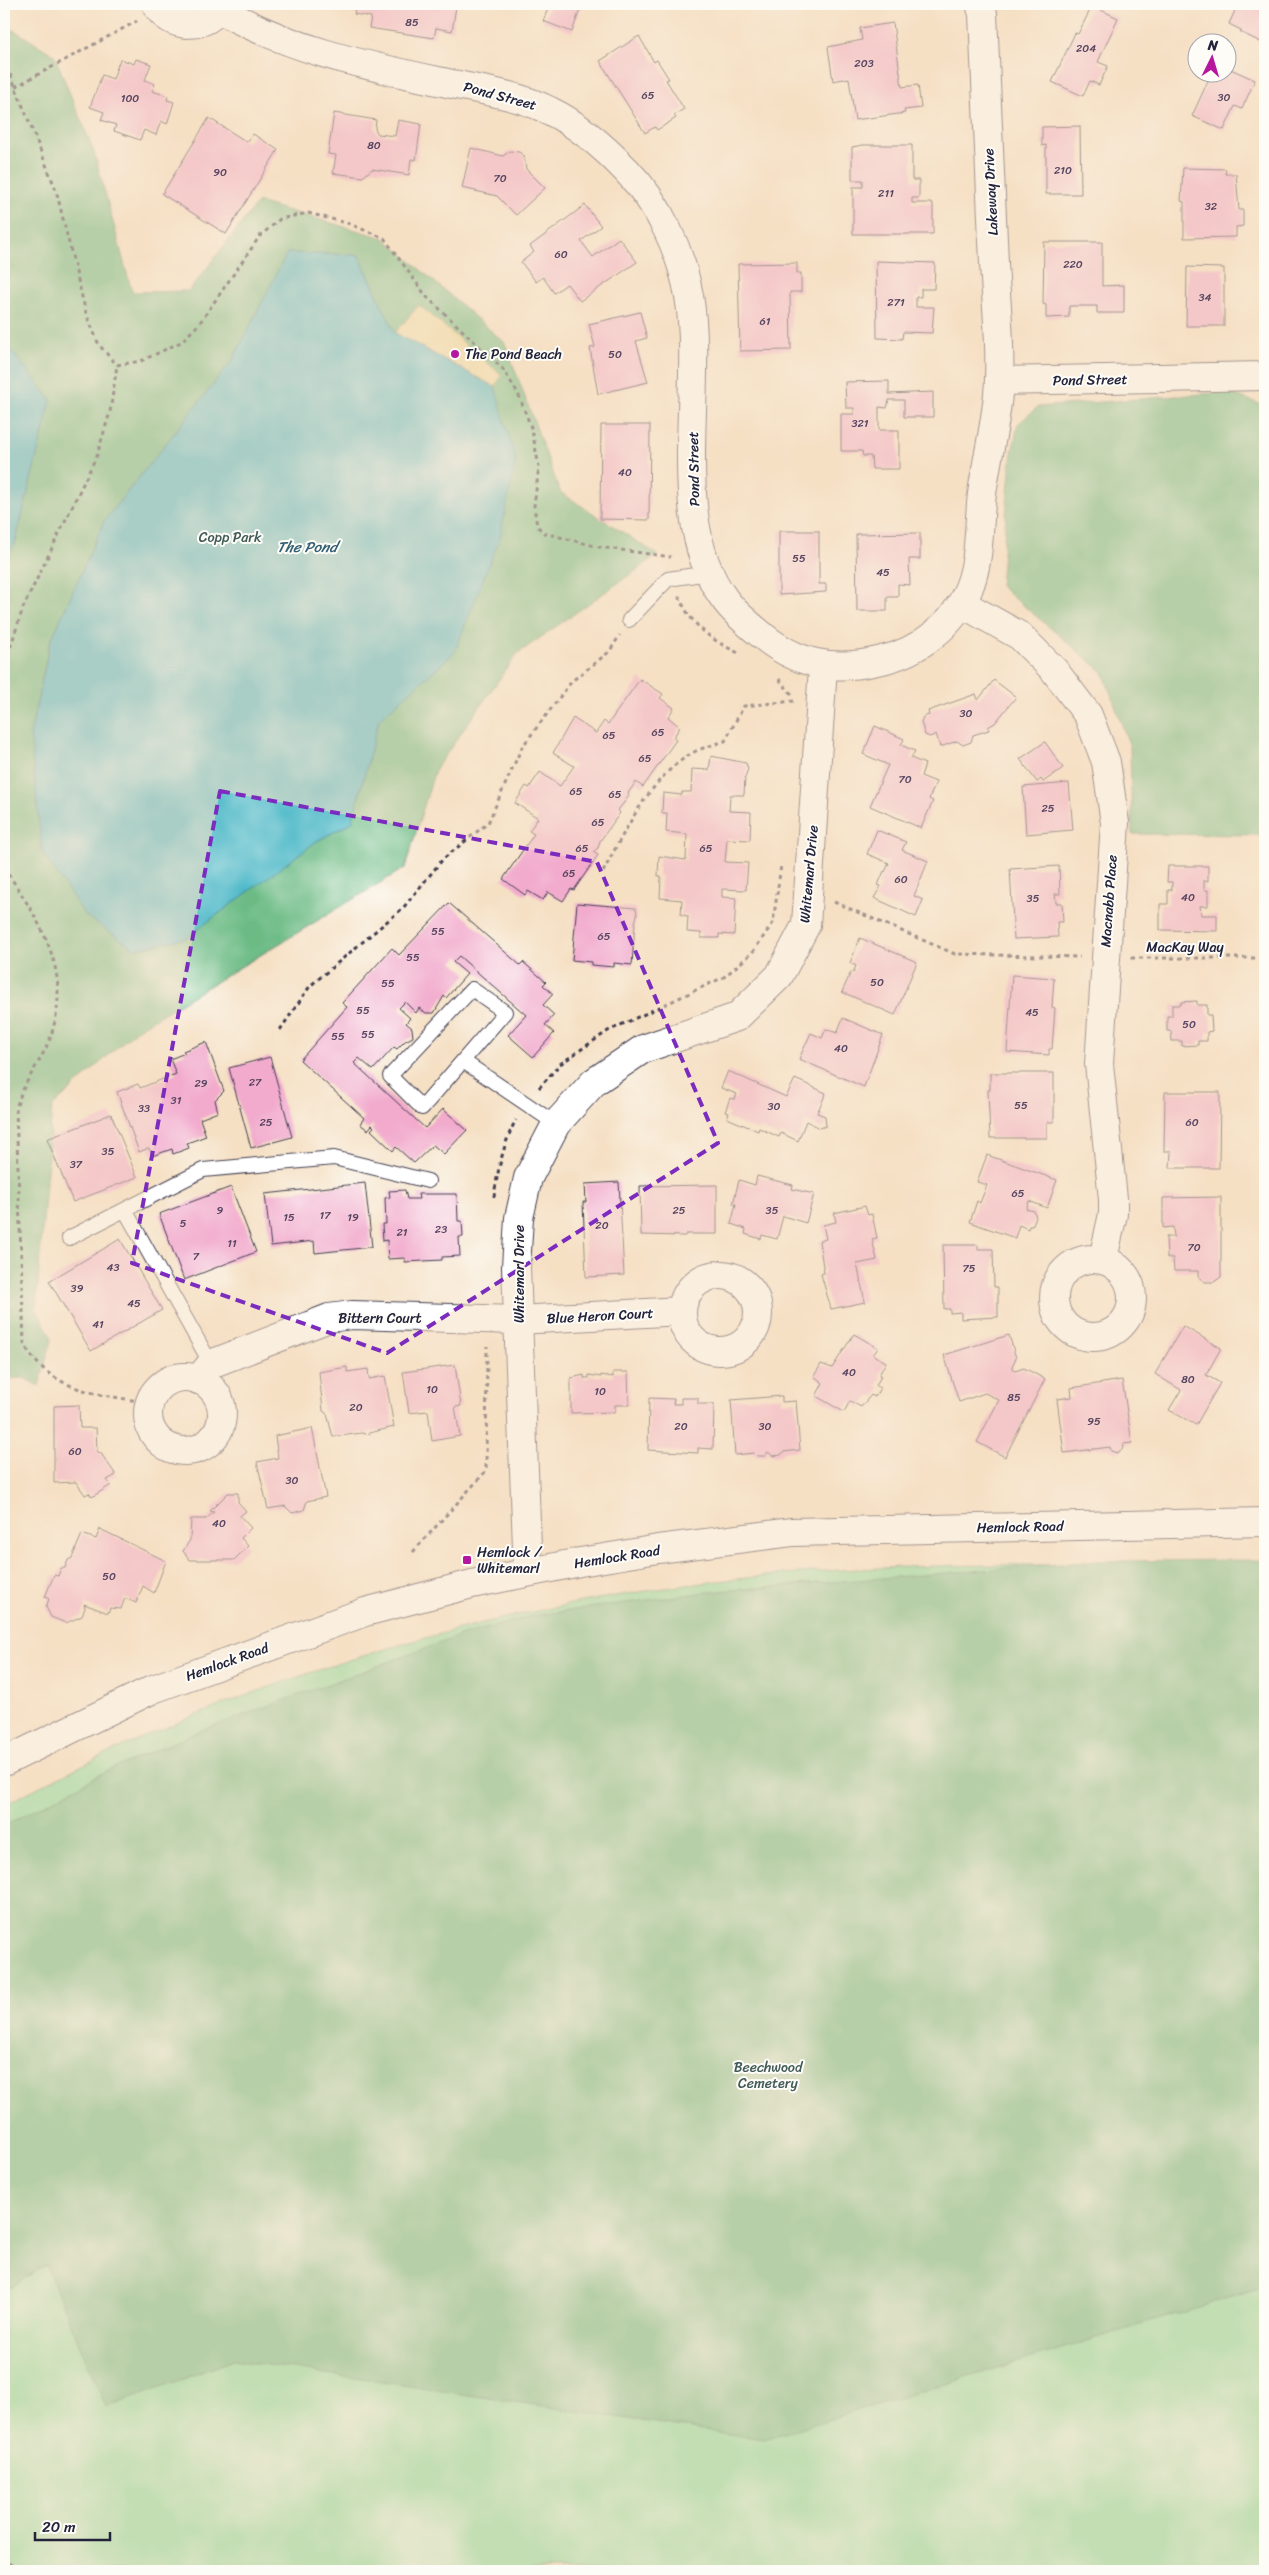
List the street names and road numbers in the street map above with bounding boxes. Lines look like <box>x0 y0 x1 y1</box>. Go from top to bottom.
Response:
street label: Pond Street <box>461 74 539 118</box>
street label: Lakeway Drive <box>976 148 1006 236</box>
street label: Pond Street <box>1052 367 1128 393</box>
street label: Pond Street <box>681 431 707 507</box>
street label: Whitemarl Drive <box>792 824 826 924</box>
street label: Macnabb Place <box>1093 854 1125 948</box>
street label: MacKay Way <box>1146 935 1224 960</box>
street label: Whitemarl Drive <box>507 1225 532 1323</box>
street label: Blue Heron Court <box>546 1301 654 1331</box>
street label: Bittern Court <box>338 1306 422 1331</box>
street label: Hemlock Road <box>976 1514 1065 1540</box>
street label: Hemlock Road <box>572 1538 663 1576</box>
street label: Hemlock Road <box>182 1635 274 1689</box>

